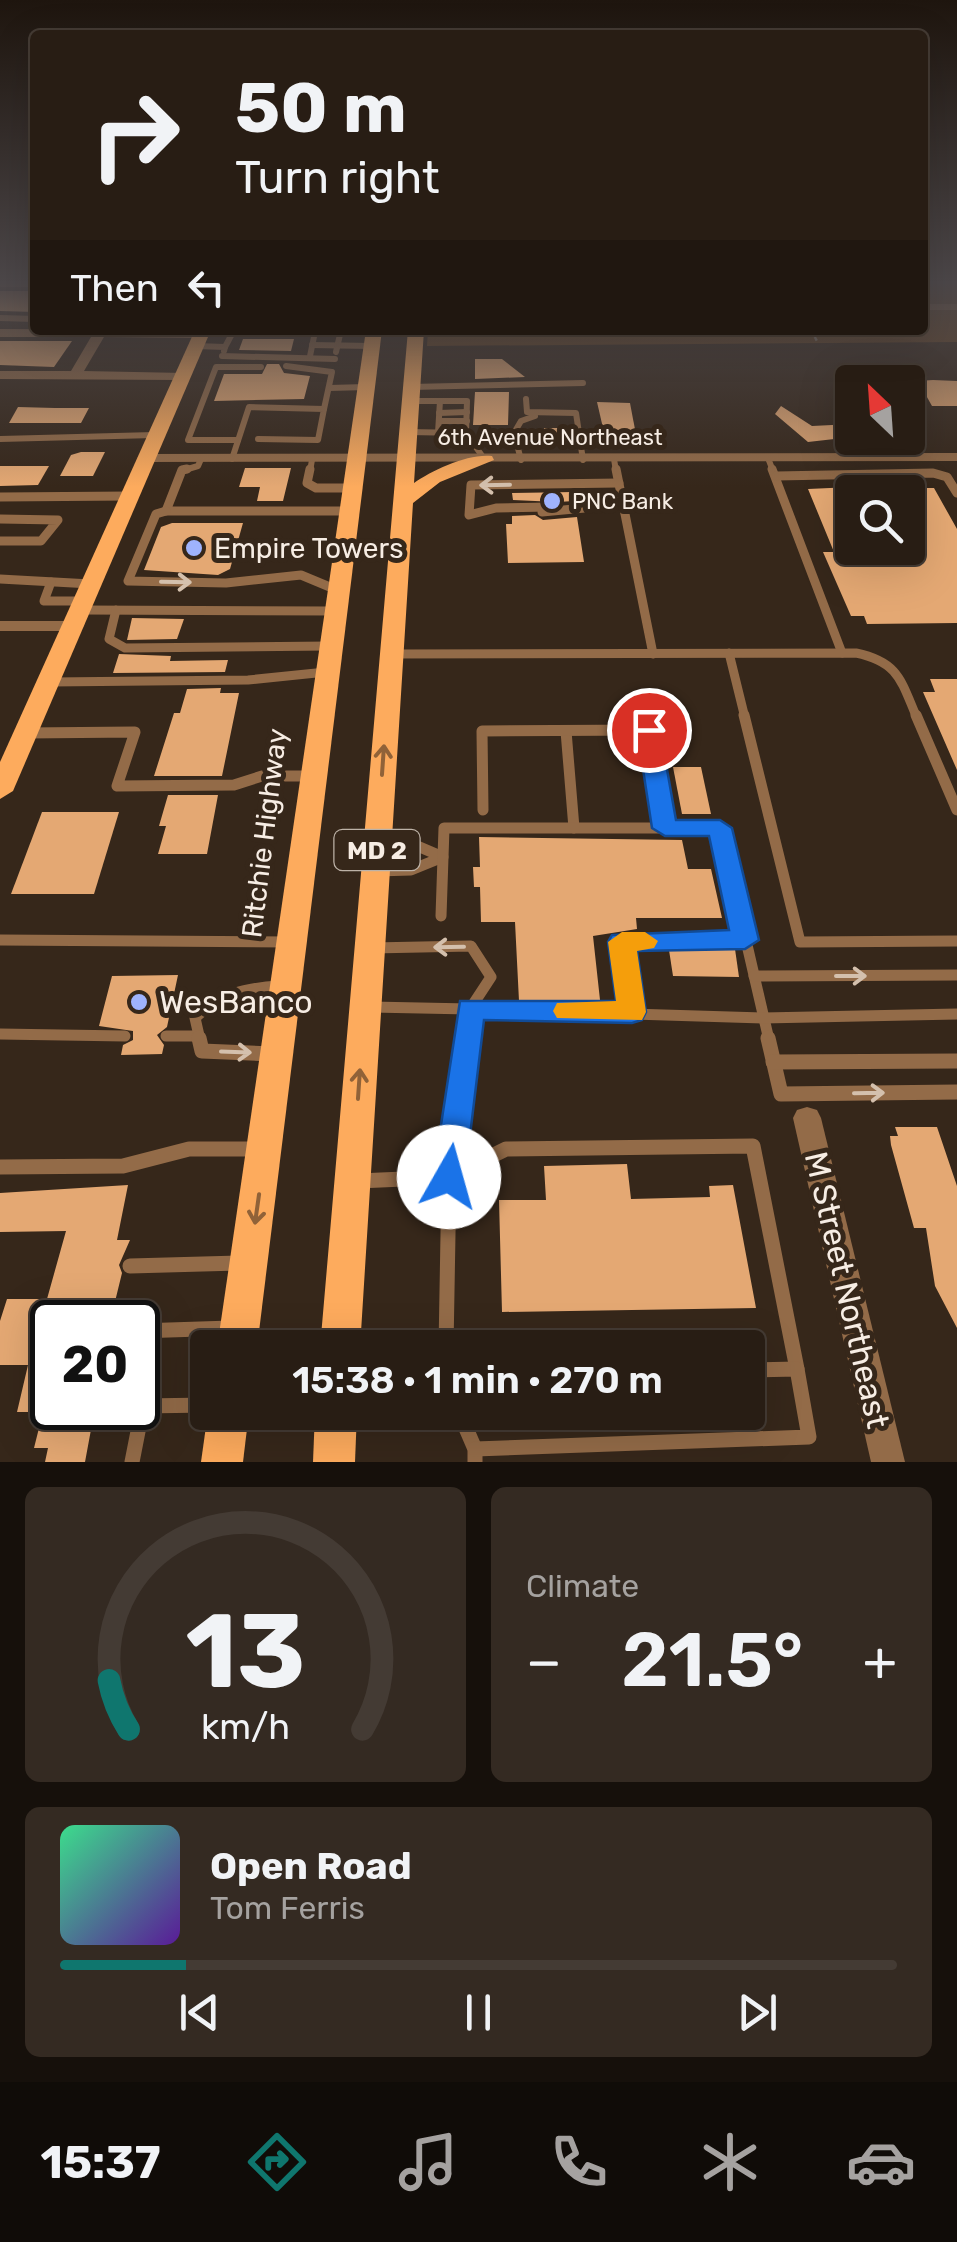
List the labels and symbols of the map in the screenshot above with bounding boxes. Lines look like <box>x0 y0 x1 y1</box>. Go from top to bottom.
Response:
north arrow <box>835 365 925 455</box>
street label: 6th Avenue Northeast <box>437 424 663 451</box>
one-way arrow <box>479 475 511 494</box>
place label: PNC Bank <box>572 488 674 515</box>
marker: PNC Bank <box>541 490 563 512</box>
place label: Empire Towers <box>214 532 403 565</box>
marker: Empire Towers <box>183 537 205 559</box>
one-way arrow <box>160 572 192 592</box>
pin <box>607 688 692 773</box>
street label: Ritchie Highway <box>235 726 294 940</box>
one-way arrow <box>374 744 393 776</box>
road number: MD 2 <box>334 830 420 870</box>
one-way arrow <box>433 937 465 956</box>
one-way arrow <box>835 966 867 985</box>
place label: WesBanco <box>159 983 313 1021</box>
marker: WesBanco <box>128 991 150 1013</box>
one-way arrow <box>219 1043 251 1062</box>
one-way arrow <box>350 1068 369 1100</box>
one-way arrow <box>852 1083 884 1102</box>
position arrow <box>397 1125 501 1229</box>
street label: M Street Northeast <box>797 1148 897 1432</box>
one-way arrow <box>247 1192 265 1224</box>
speed limit sign: 20 <box>30 1300 160 1430</box>

